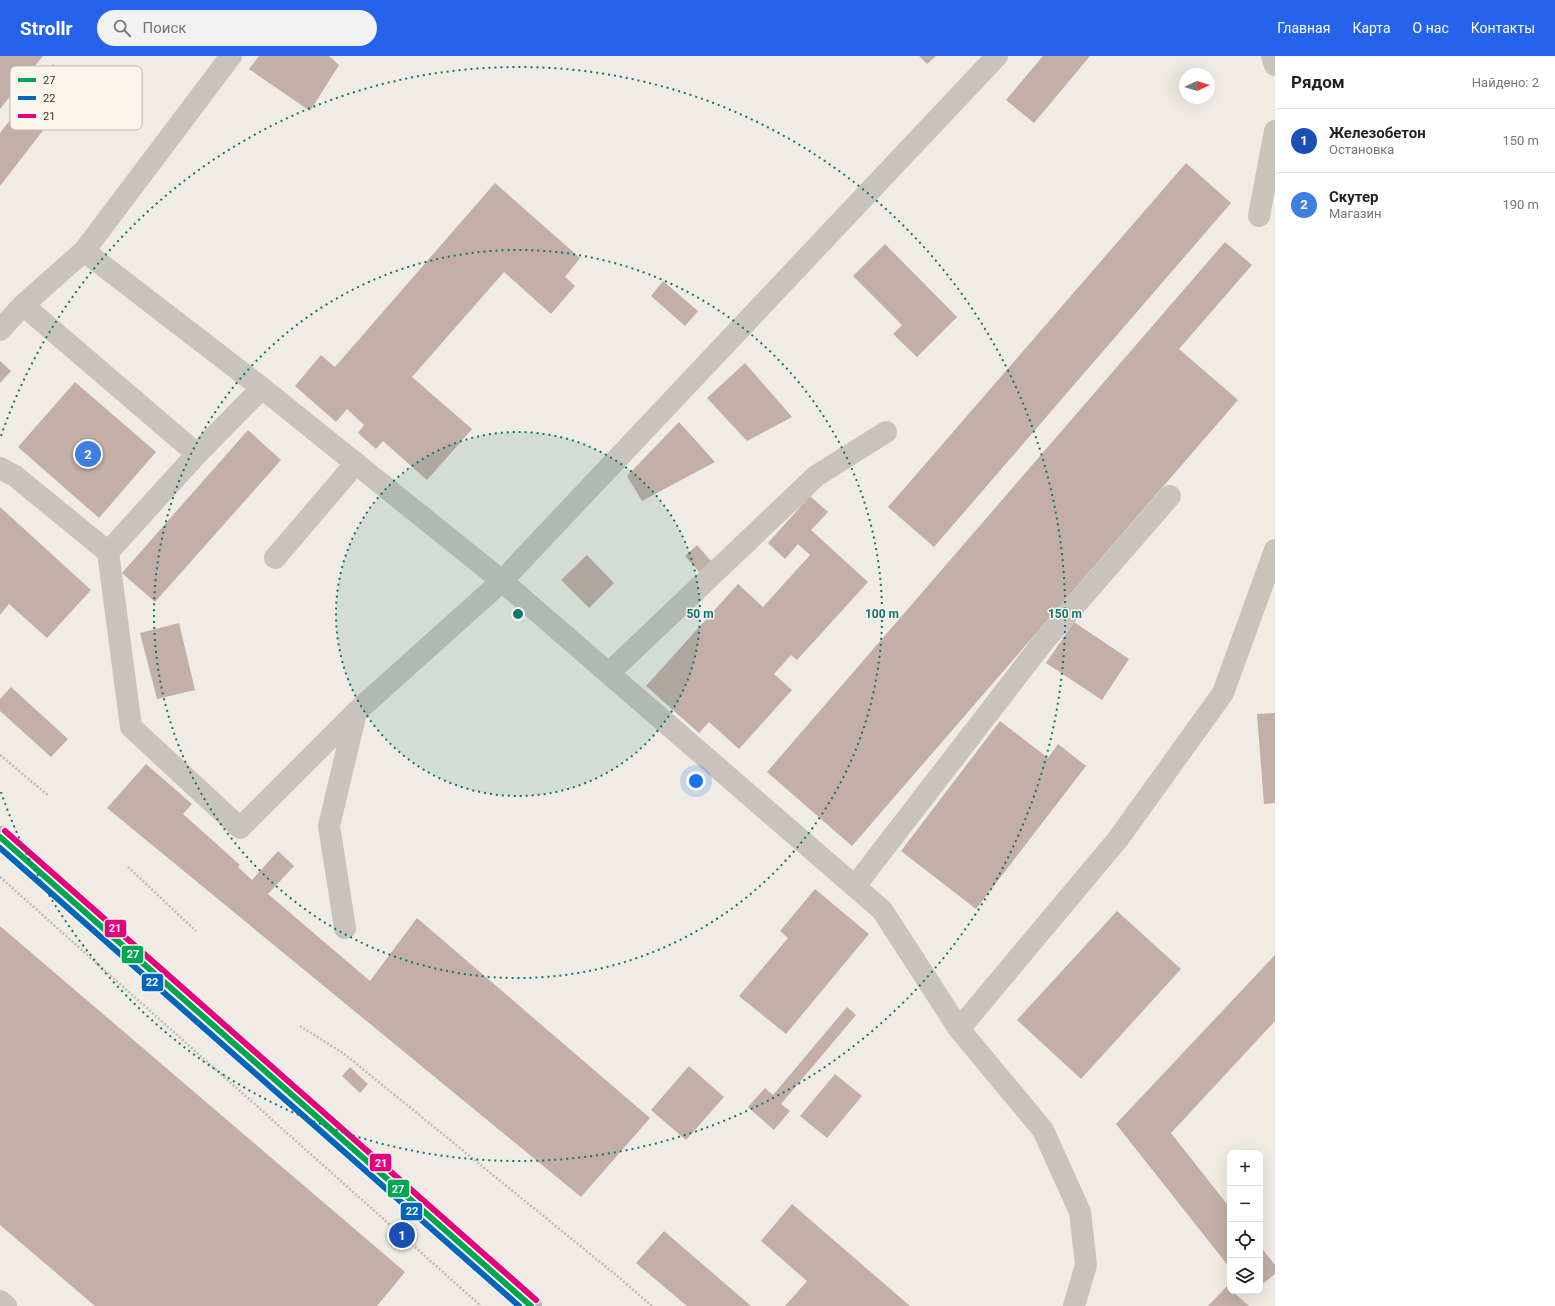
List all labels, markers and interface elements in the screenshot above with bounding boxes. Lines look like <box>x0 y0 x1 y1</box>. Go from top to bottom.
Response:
search box <box>97 10 377 46</box>
text: Strollr <box>20 17 73 40</box>
icon: search <box>111 17 133 39</box>
text: Поиск <box>143 19 186 37</box>
text: Главная <box>1277 20 1330 36</box>
text: Карта <box>1352 20 1391 36</box>
text: О нас <box>1413 20 1449 36</box>
text: Контакты <box>1471 20 1535 36</box>
legend <box>10 66 142 130</box>
north arrow <box>1179 68 1215 104</box>
text: Рядом <box>1291 72 1345 92</box>
text: 27 <box>43 74 55 87</box>
text: Найдено: 2 <box>1472 75 1539 90</box>
text: 22 <box>43 92 55 105</box>
text: 21 <box>43 110 55 123</box>
text: Железобетон <box>1329 124 1426 142</box>
text: 1 <box>1300 133 1308 148</box>
text: 150 m <box>1502 133 1539 148</box>
text: Остановка <box>1329 142 1394 157</box>
text: Скутер <box>1329 188 1379 206</box>
text: 2 <box>1300 197 1308 212</box>
text: 190 m <box>1502 197 1539 212</box>
text: Магазин <box>1329 206 1382 221</box>
pin: 2 <box>75 439 101 469</box>
centre of rings <box>511 607 525 621</box>
text: 50 m <box>686 607 714 621</box>
text: 100 m <box>865 607 899 621</box>
text: 150 m <box>1048 607 1082 621</box>
your location <box>686 771 706 791</box>
line badge: 21 <box>104 919 127 938</box>
text: 21 <box>109 922 121 935</box>
line badge: 27 <box>121 945 144 964</box>
text: 27 <box>127 948 139 961</box>
line badge: 22 <box>141 973 164 992</box>
text: 22 <box>146 976 158 989</box>
map controls <box>1227 1150 1263 1294</box>
button: + <box>1227 1150 1263 1186</box>
line badge: 21 <box>369 1153 392 1172</box>
text: 21 <box>375 1157 387 1170</box>
line badge: 27 <box>387 1179 410 1198</box>
text: 27 <box>392 1183 404 1196</box>
button: − <box>1227 1186 1263 1222</box>
line badge: 22 <box>400 1202 423 1221</box>
text: 22 <box>406 1205 418 1218</box>
pin: 1 <box>389 1220 415 1250</box>
button: locate <box>1227 1222 1263 1258</box>
button: layers <box>1227 1258 1263 1294</box>

